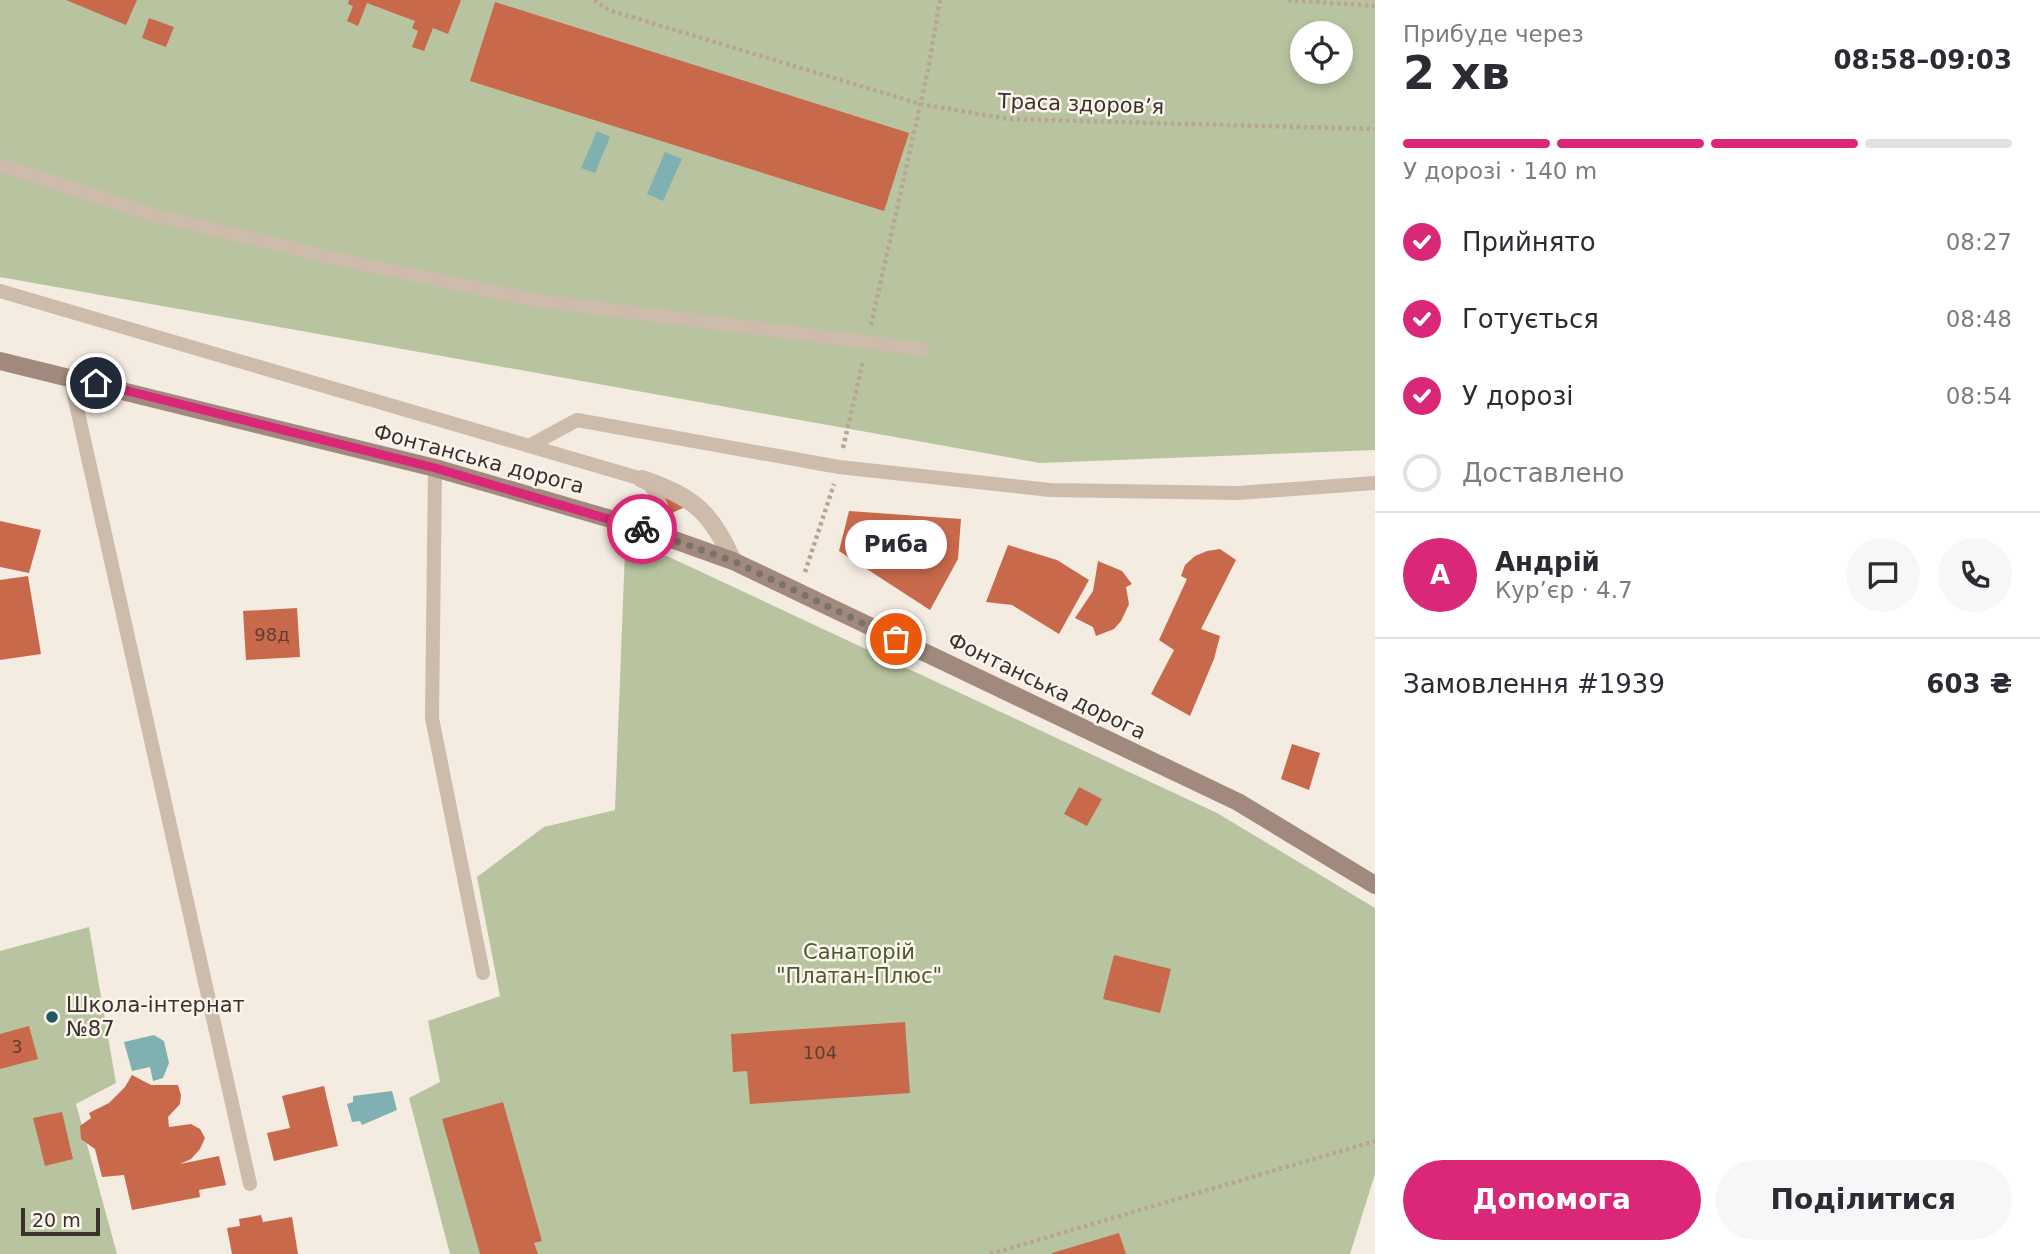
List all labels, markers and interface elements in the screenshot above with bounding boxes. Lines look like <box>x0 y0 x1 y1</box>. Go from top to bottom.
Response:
map controls <box>1290 21 1353 84</box>
button: locate <box>1290 21 1353 84</box>
text: Прибуде через <box>1403 21 1584 47</box>
text: 08:58–09:03 <box>1833 45 2012 75</box>
text: 2 хв <box>1403 46 1510 100</box>
street label: Траса здоров’я <box>996 89 1165 119</box>
text: У дорозі · 140 m <box>1403 158 1597 184</box>
icon: check <box>1403 223 1441 261</box>
text: Прийнято <box>1462 227 1596 257</box>
text: 08:27 <box>1946 229 2012 255</box>
icon: check <box>1403 300 1441 338</box>
text: Готується <box>1462 304 1599 334</box>
text: 08:48 <box>1946 306 2012 332</box>
pin <box>66 353 126 413</box>
icon: home <box>77 364 115 402</box>
icon: check <box>1403 377 1441 415</box>
text: У дорозі <box>1462 381 1573 411</box>
text: 08:54 <box>1946 383 2012 409</box>
street label: Фонтанська дорога <box>371 419 587 499</box>
text: Доставлено <box>1462 458 1624 488</box>
courier <box>607 494 677 564</box>
icon: bike <box>623 510 661 548</box>
callout: Риба <box>845 520 947 569</box>
text: Риба <box>864 531 928 557</box>
button: chat <box>1846 538 1920 612</box>
button: phone <box>1938 538 2012 612</box>
text: Андрій <box>1495 547 1600 577</box>
text: А <box>1430 560 1450 590</box>
text: Кур’єр · 4.7 <box>1495 577 1633 603</box>
pin <box>866 609 926 669</box>
icon: bag <box>877 620 915 658</box>
house number: 98д <box>254 624 290 645</box>
street label: Фонтанська дорога <box>944 628 1150 744</box>
text: Замовлення #1939 <box>1403 669 1665 699</box>
text: 603 ₴ <box>1926 669 2012 699</box>
park label: Санаторій "Платан-Плюс" <box>776 940 942 988</box>
place label: Школа-інтернат №87 <box>66 993 245 1041</box>
marker: Школа-інтернат №87 <box>44 1009 60 1025</box>
house number: 3 <box>11 1036 23 1057</box>
house number: 104 <box>803 1042 837 1063</box>
button: Допомога <box>1403 1160 1701 1240</box>
button: Поділитися <box>1715 1160 2012 1240</box>
scale bar <box>21 1205 100 1237</box>
text: 20 m <box>32 1209 81 1231</box>

